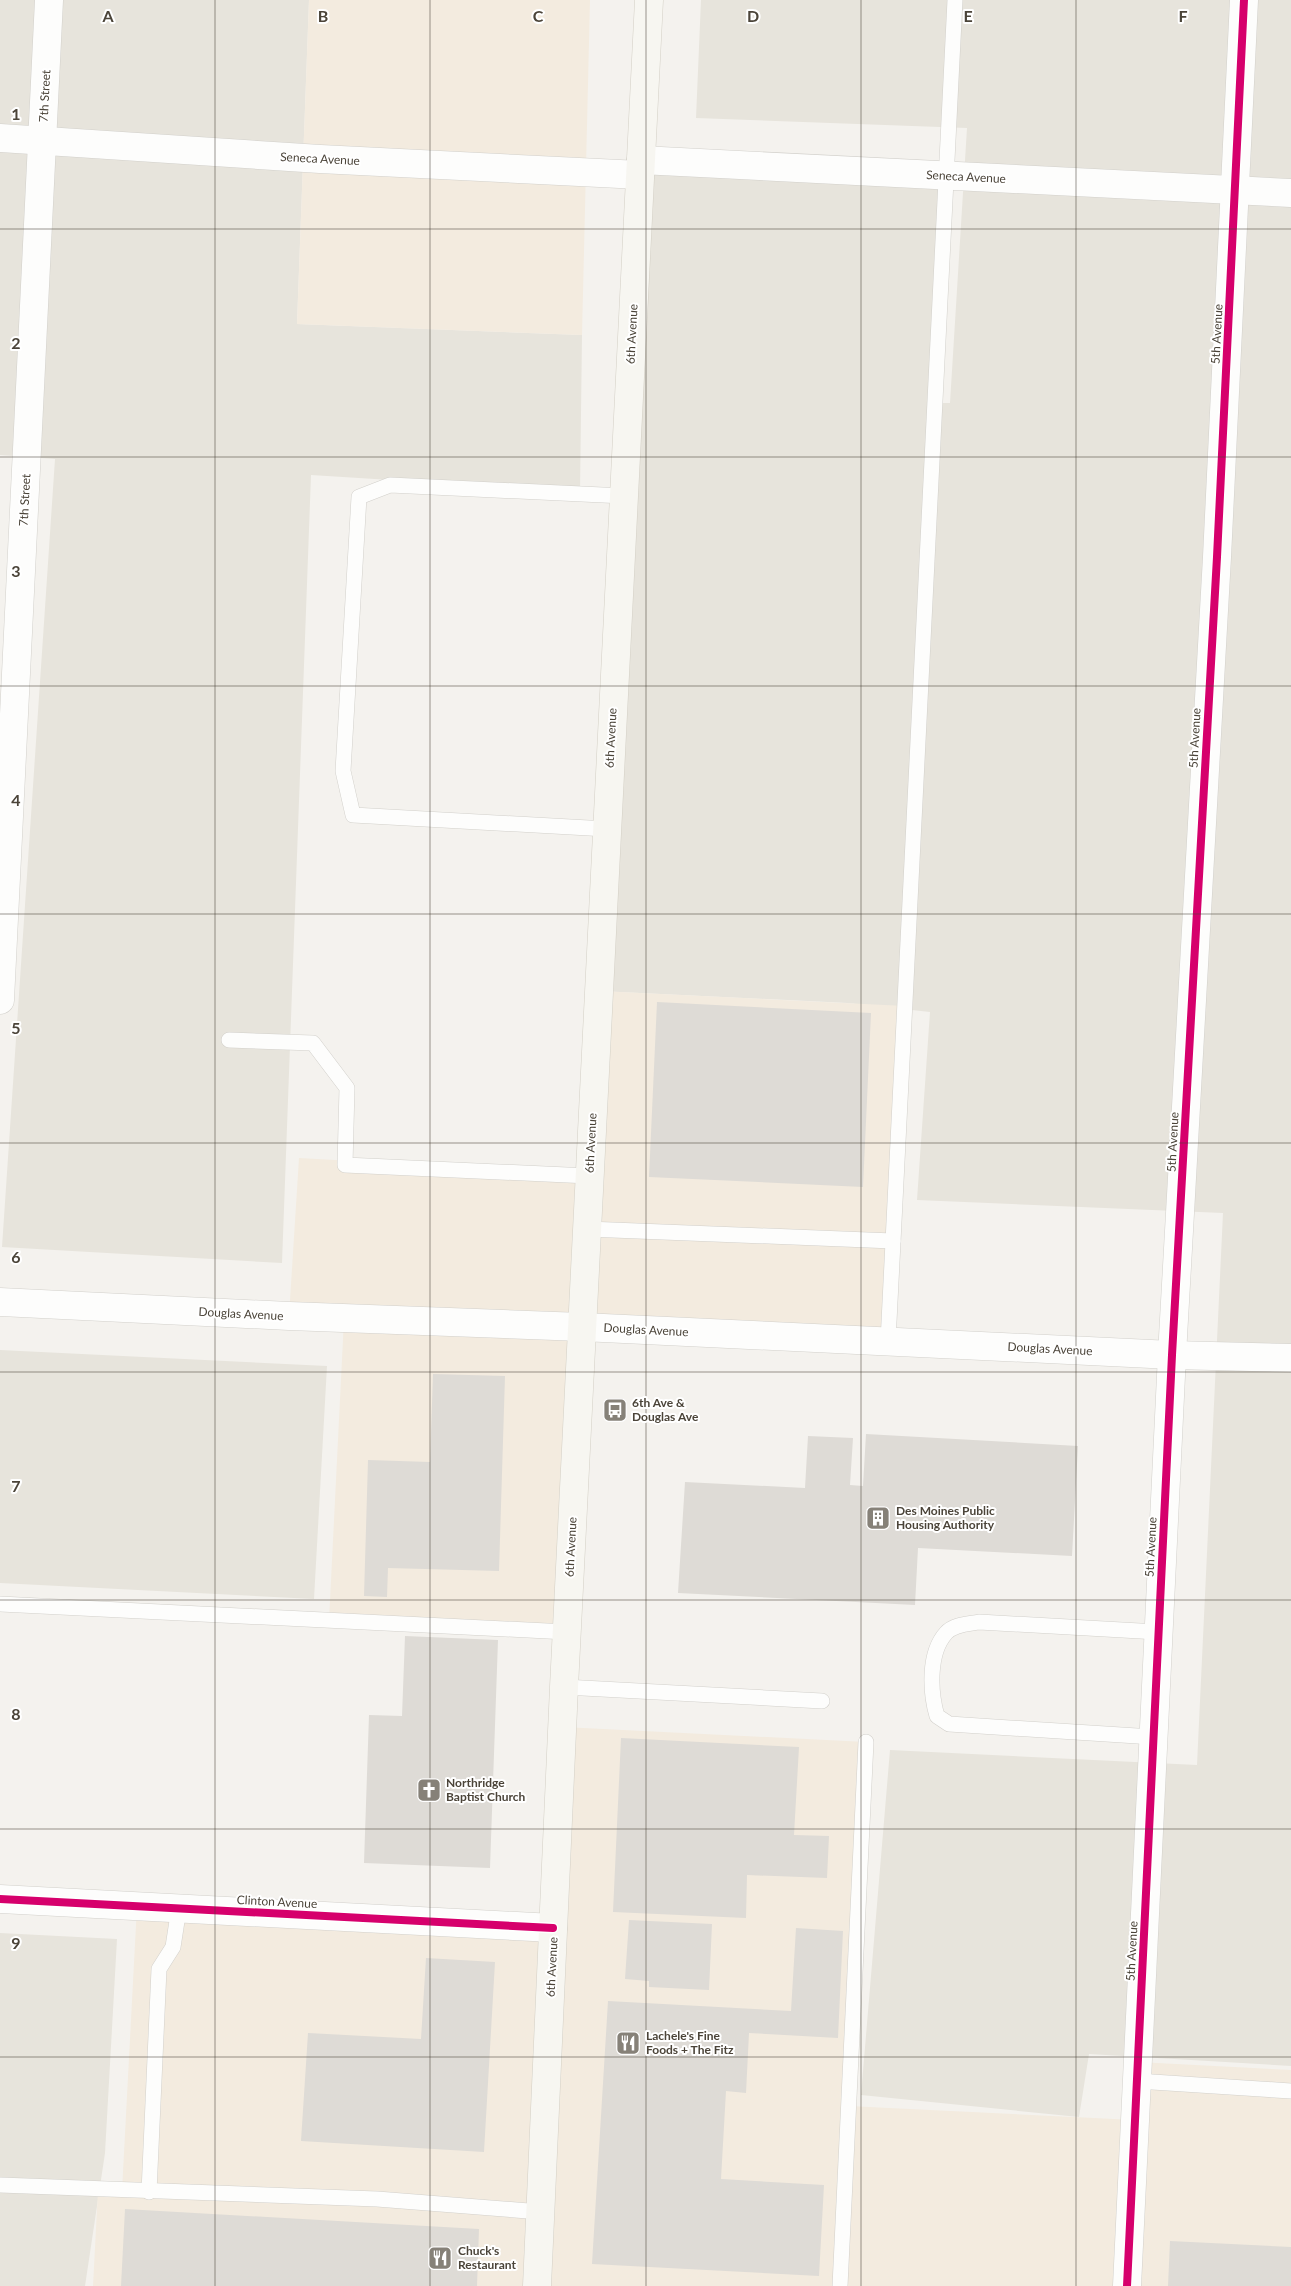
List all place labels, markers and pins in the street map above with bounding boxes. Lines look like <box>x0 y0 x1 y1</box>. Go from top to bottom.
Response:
place label: 6th Ave & Douglas Ave <box>632 1395 699 1424</box>
bus stop icon: 6th Ave & Douglas Ave <box>602 1397 628 1423</box>
place label: Des Moines Public Housing Authority <box>896 1503 995 1532</box>
building icon: Des Moines Public Housing Authority <box>865 1505 891 1531</box>
place label: Northridge Baptist Church <box>446 1775 526 1804</box>
church icon: Northridge Baptist Church <box>416 1777 442 1803</box>
place label: Lachele's Fine Foods + The Fitz <box>646 2028 734 2057</box>
restaurant icon: Lachele's Fine Foods + The Fitz <box>615 2030 641 2056</box>
place label: Chuck's Restaurant <box>458 2243 516 2272</box>
restaurant icon: Chuck's Restaurant <box>427 2245 453 2271</box>

